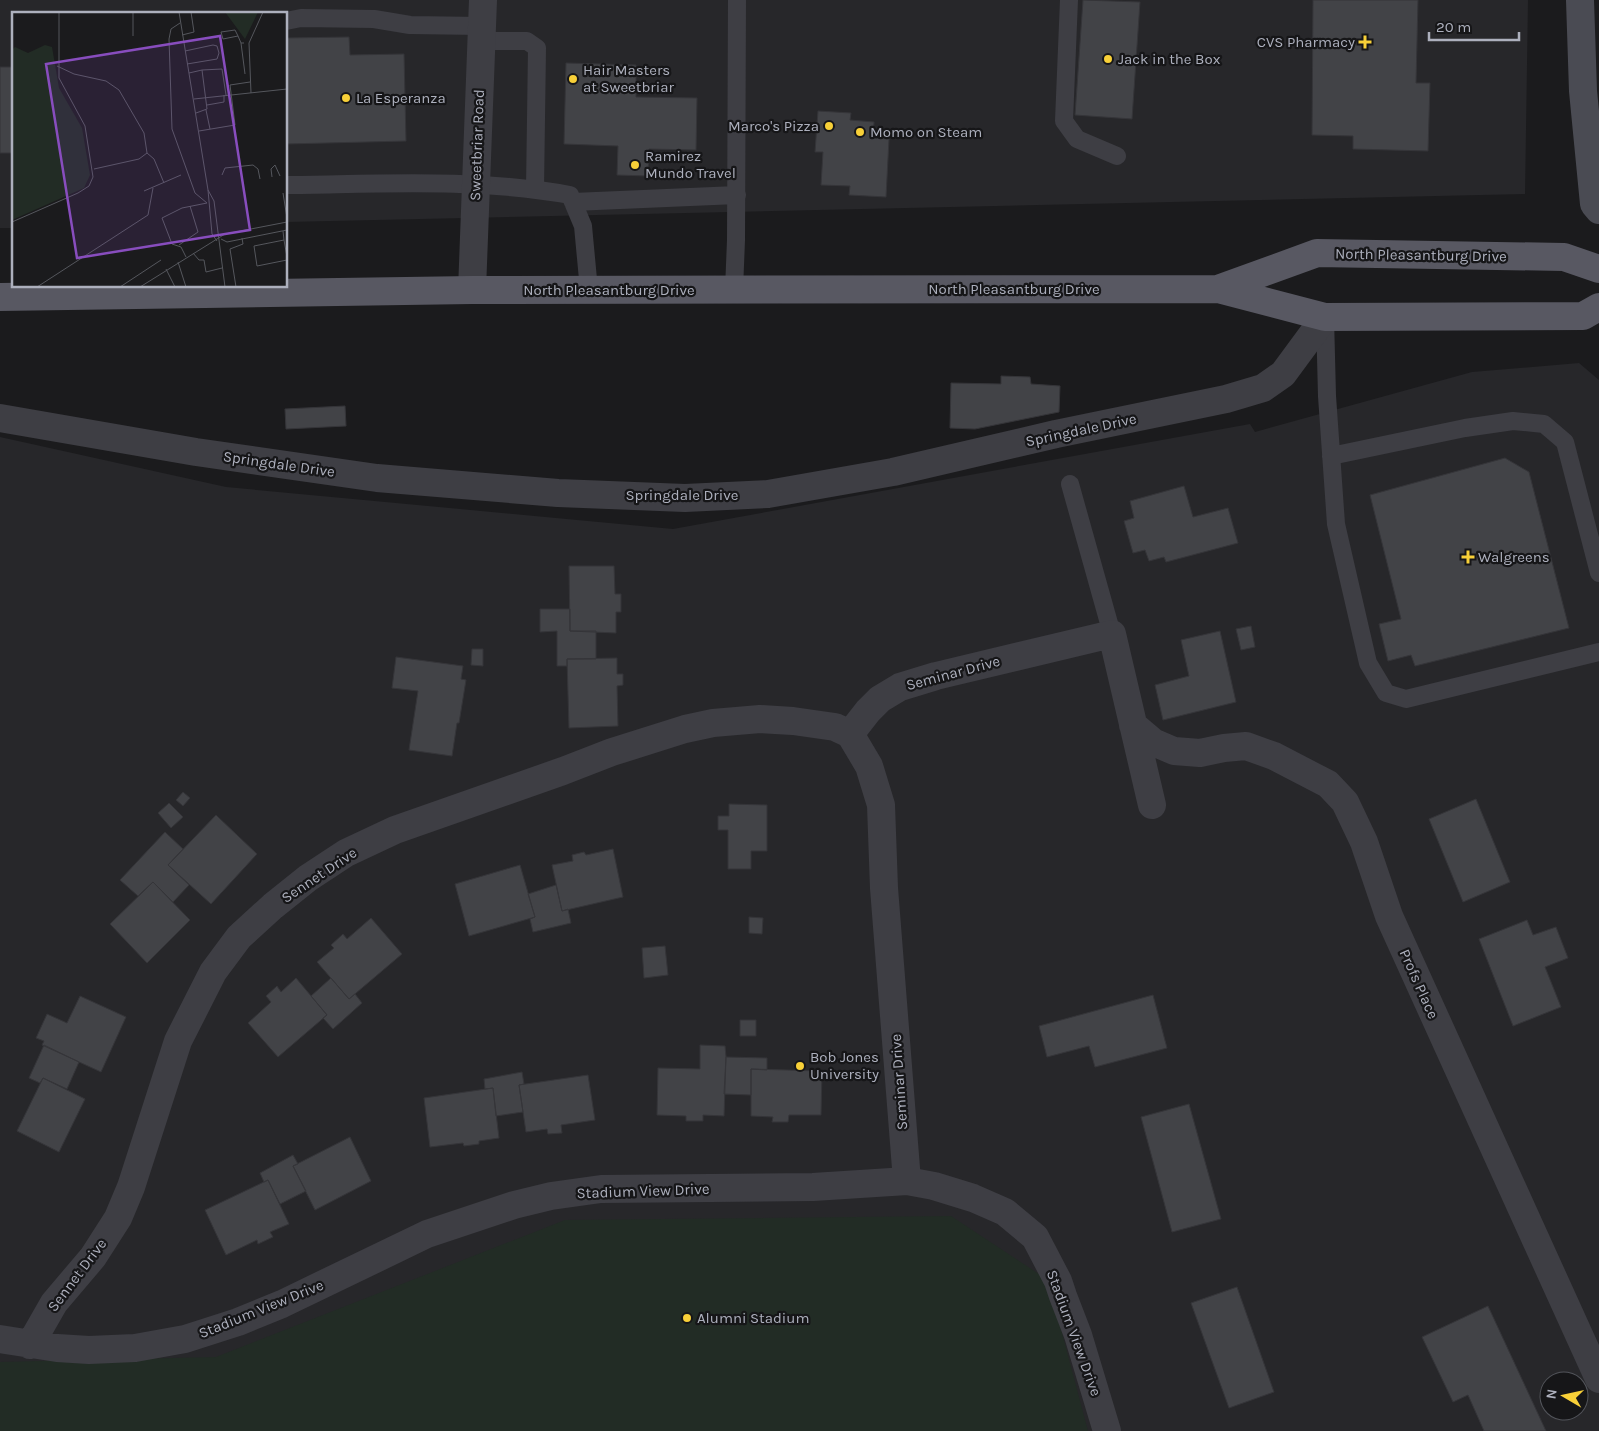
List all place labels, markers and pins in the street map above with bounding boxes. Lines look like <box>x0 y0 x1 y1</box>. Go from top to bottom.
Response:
place label: CVS Pharmacy <box>1257 33 1355 51</box>
marker: CVS Pharmacy <box>1359 36 1371 48</box>
place label: Jack in the Box <box>1118 50 1221 68</box>
marker: Jack in the Box <box>1102 53 1114 65</box>
place label: Hair Masters at Sweetbriar <box>583 61 674 96</box>
marker: Hair Masters at Sweetbriar <box>567 73 579 85</box>
place label: La Esperanza <box>356 89 446 107</box>
marker: La Esperanza <box>340 92 352 104</box>
place label: Marco's Pizza <box>728 117 819 135</box>
marker: Marco's Pizza <box>823 120 835 132</box>
place label: Momo on Steam <box>870 123 982 141</box>
marker: Momo on Steam <box>854 126 866 138</box>
place label: Ramirez Mundo Travel <box>645 147 736 182</box>
marker: Ramirez Mundo Travel <box>629 159 641 171</box>
place label: Walgreens <box>1478 548 1550 566</box>
marker: Walgreens <box>1462 551 1474 563</box>
place label: Bob Jones University <box>810 1048 879 1083</box>
marker: Bob Jones University <box>794 1060 806 1072</box>
place label: Alumni Stadium <box>697 1309 809 1327</box>
marker: Alumni Stadium <box>681 1312 693 1324</box>

